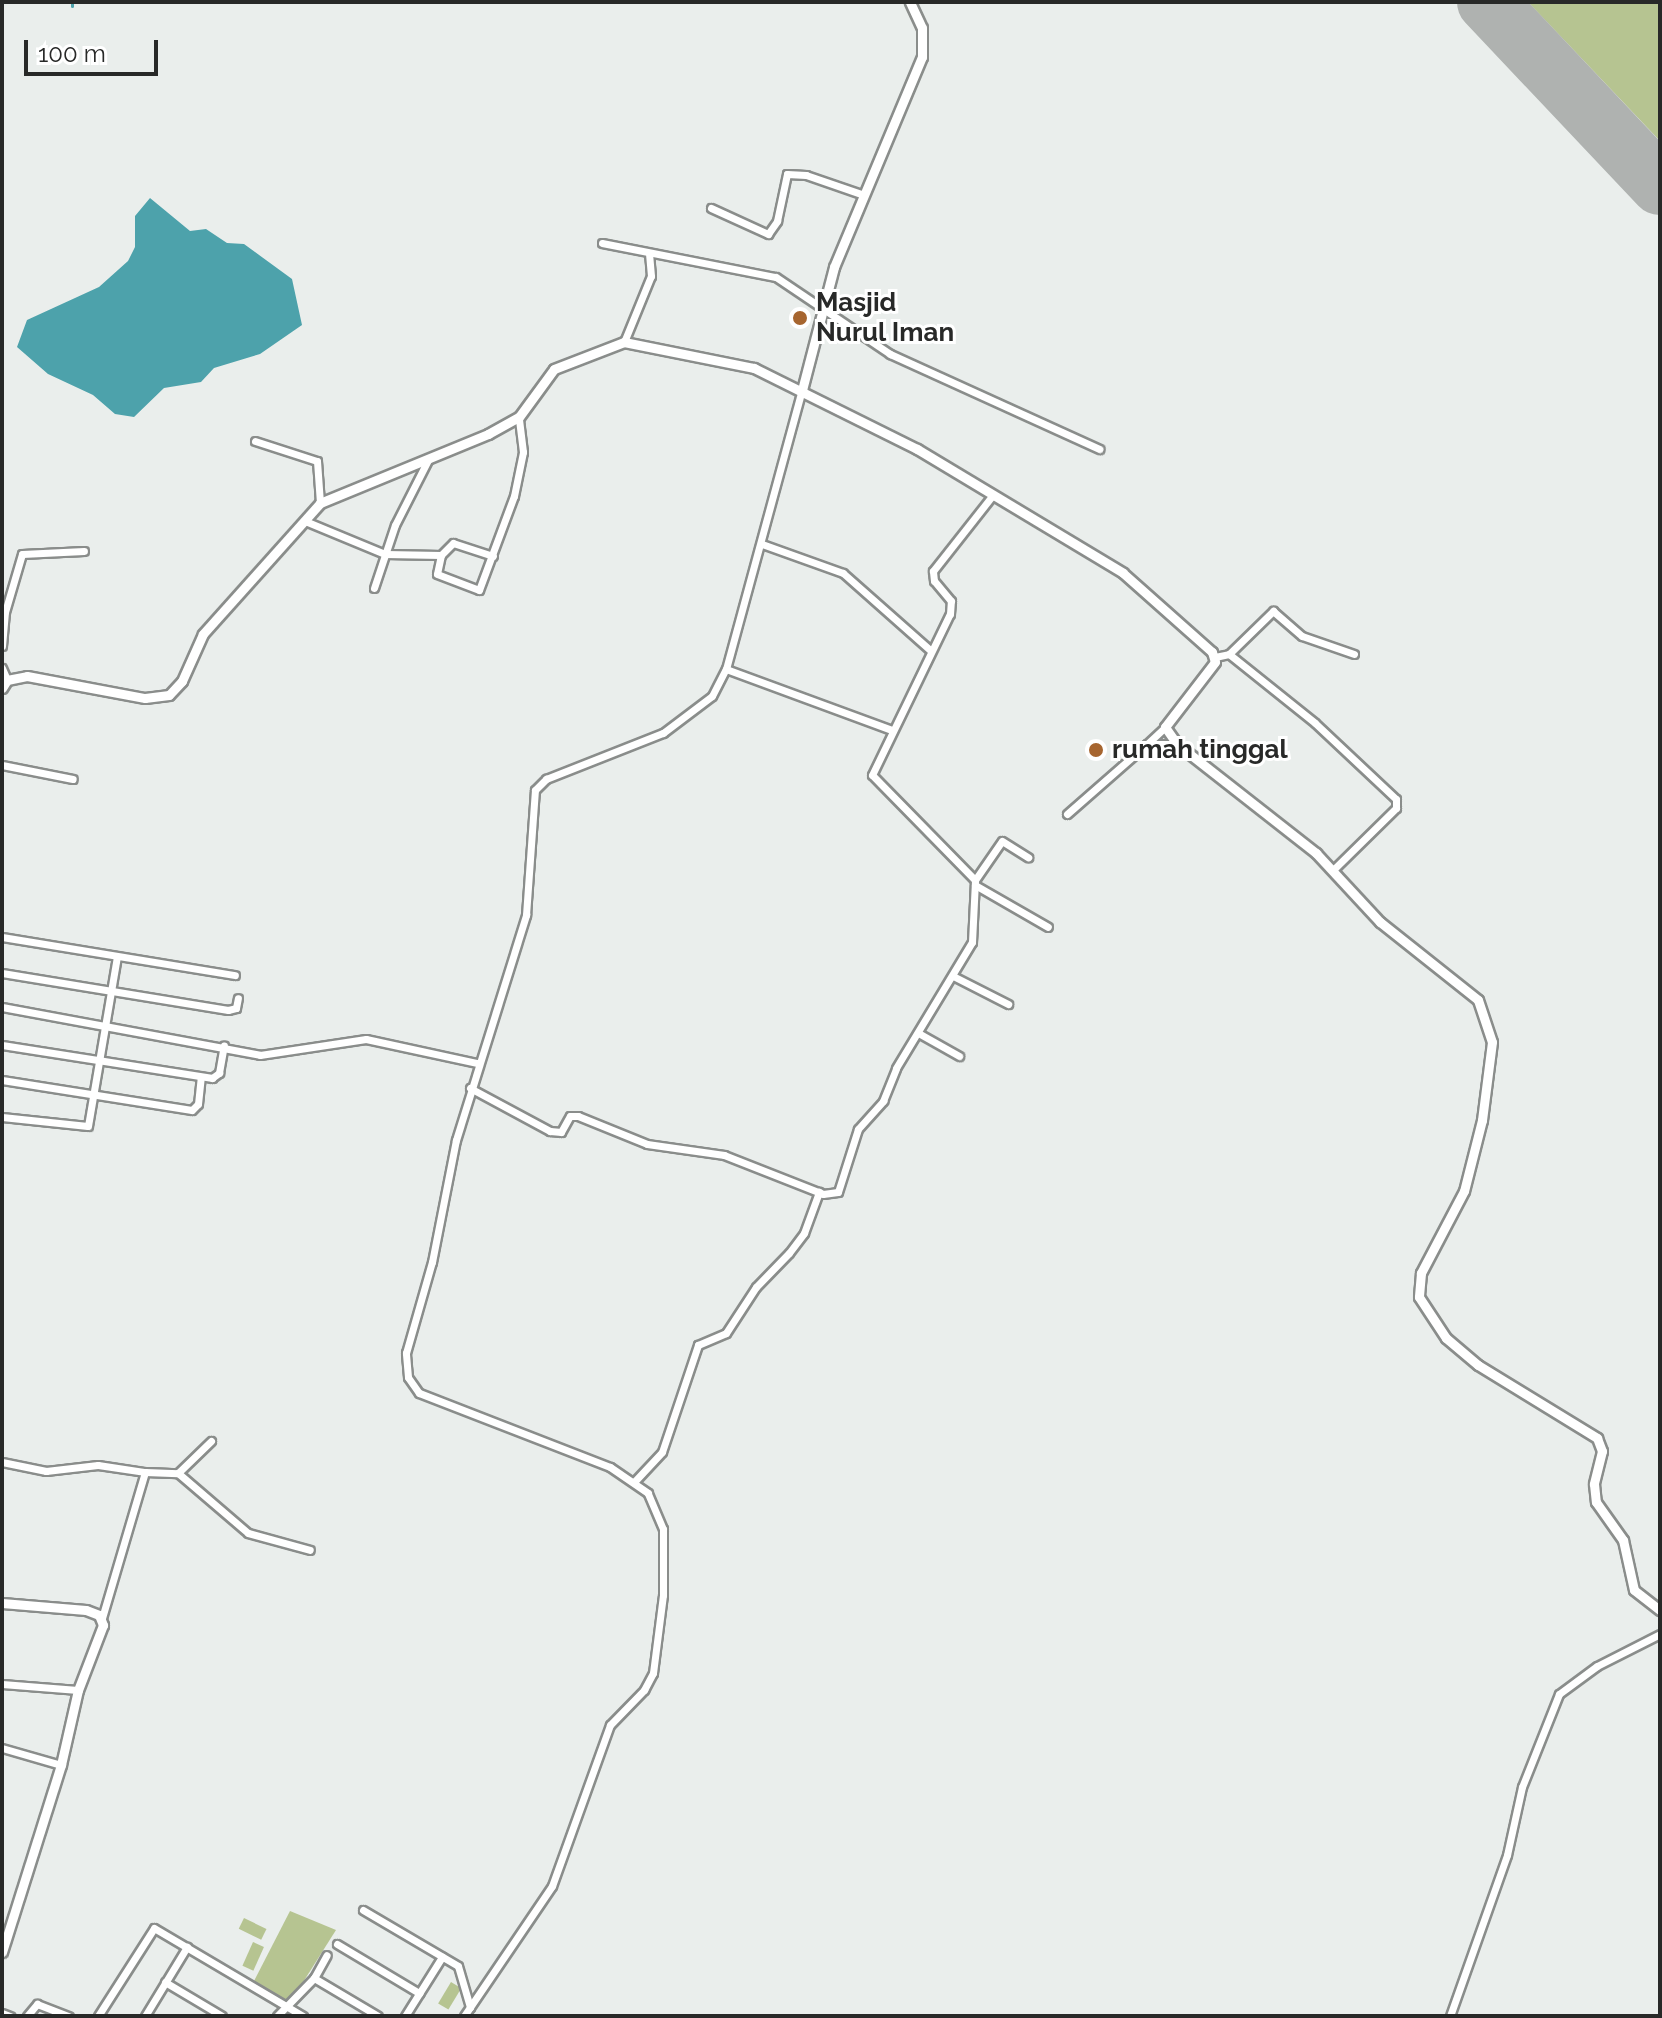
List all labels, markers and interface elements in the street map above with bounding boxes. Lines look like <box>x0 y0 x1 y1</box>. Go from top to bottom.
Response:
scale bar <box>28 24 162 74</box>
text: 100 m <box>38 39 106 68</box>
place label: Masjid Nurul Iman <box>816 287 955 348</box>
marker: Masjid Nurul Iman <box>791 309 809 327</box>
place label: rumah tinggal <box>1112 734 1288 766</box>
marker: rumah tinggal <box>1087 741 1105 759</box>

